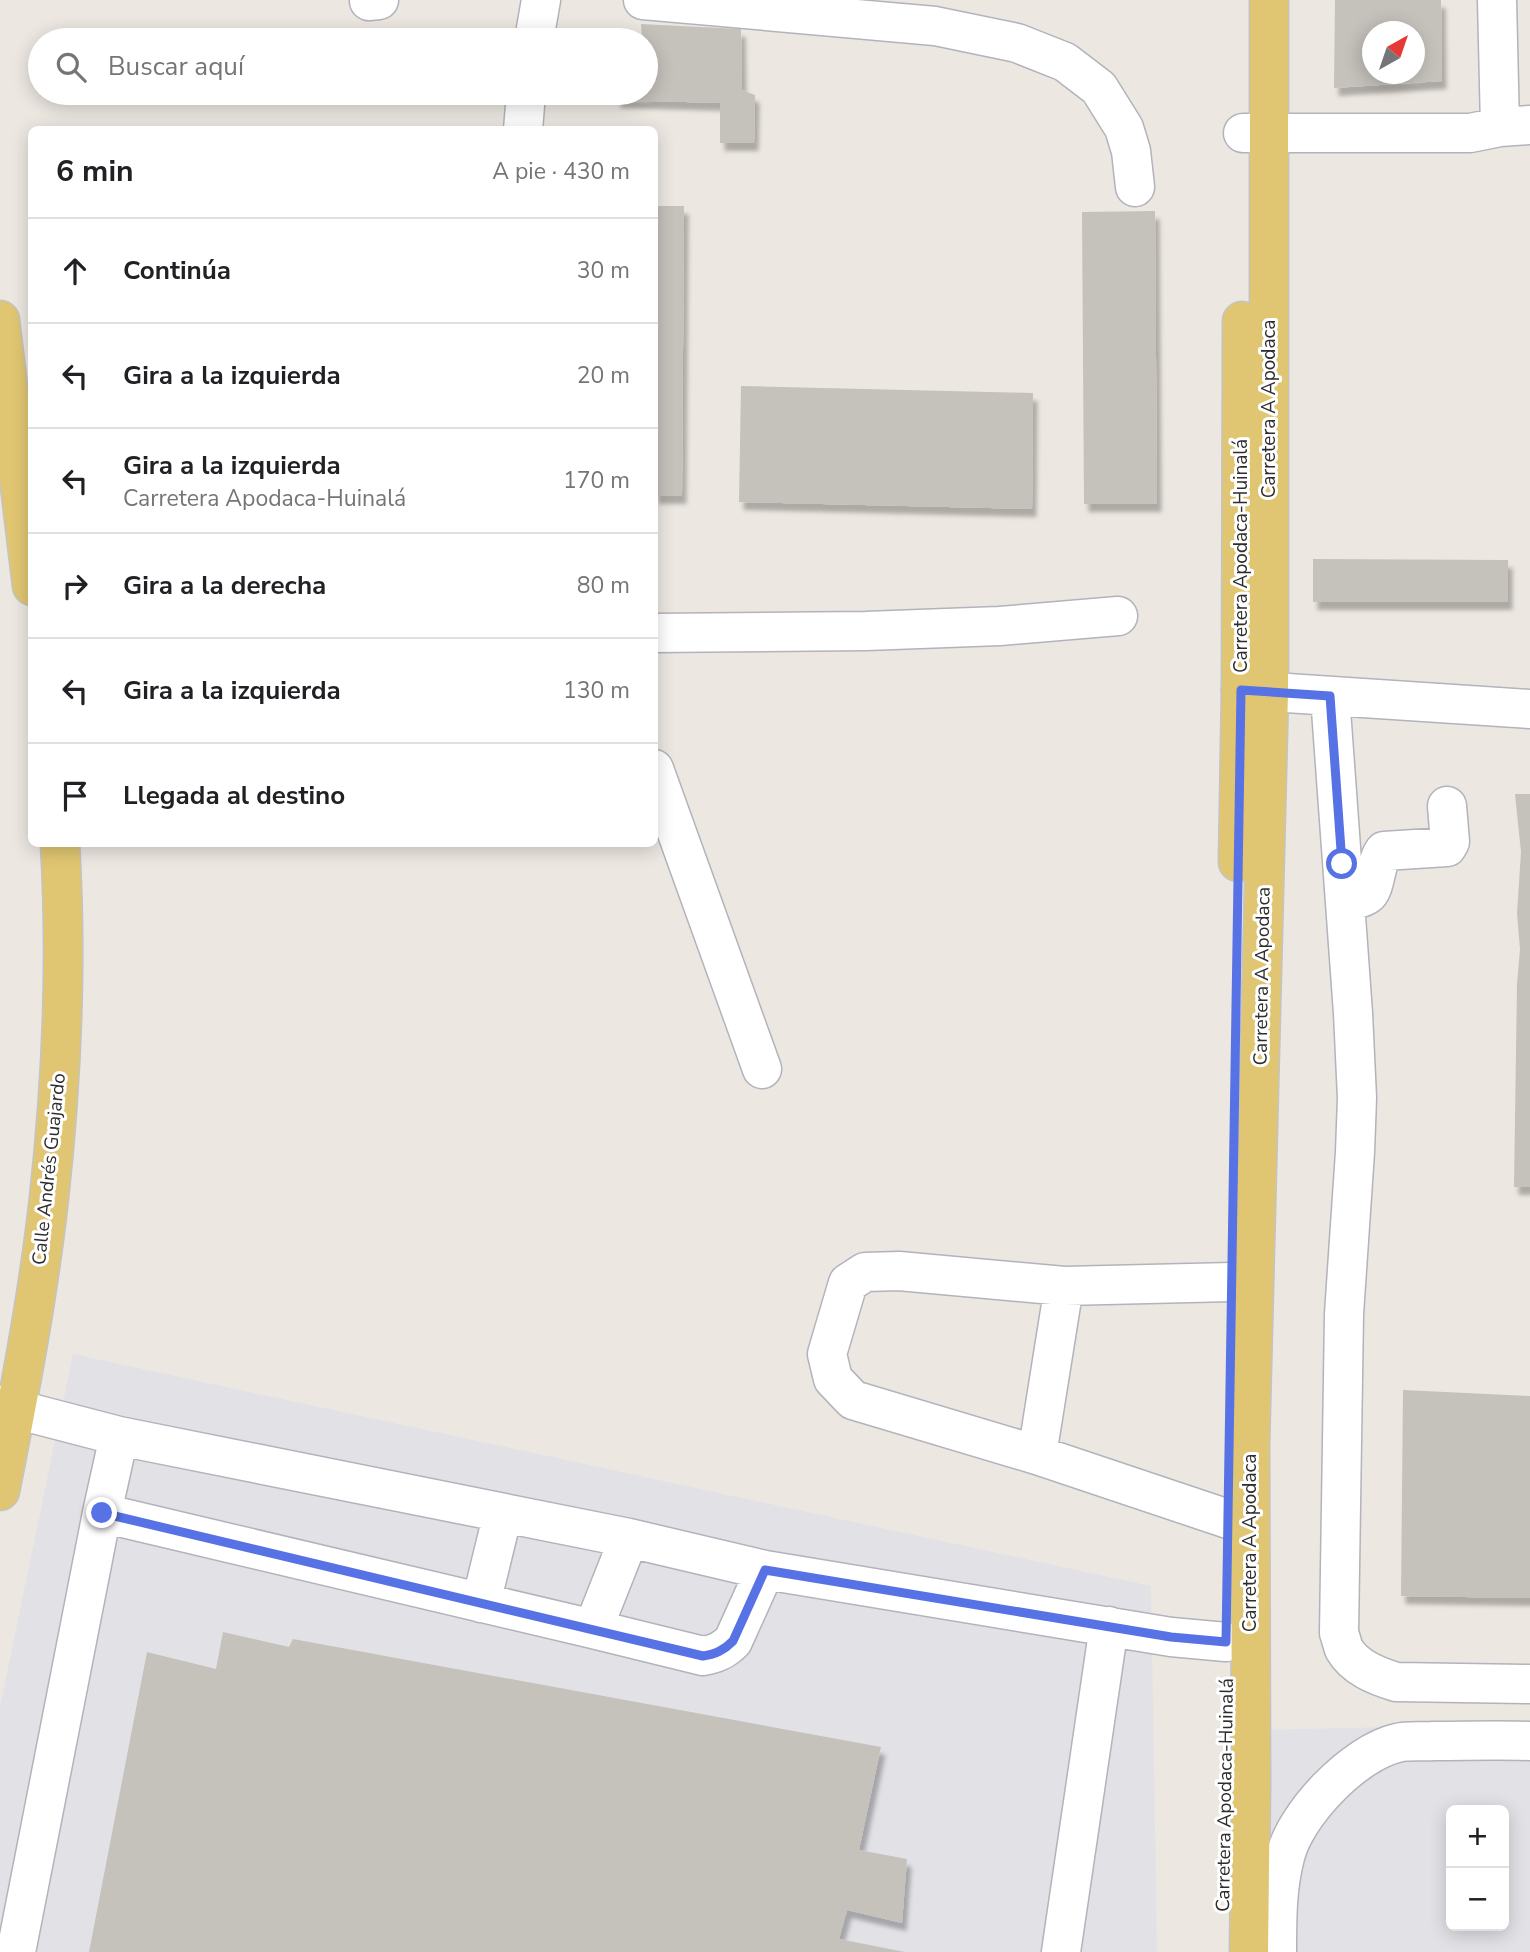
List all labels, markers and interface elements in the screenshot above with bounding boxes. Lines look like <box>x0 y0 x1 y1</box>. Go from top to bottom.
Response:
north arrow <box>1362 21 1425 84</box>
search box <box>28 28 658 105</box>
icon: search <box>52 48 90 86</box>
text: Buscar aquí <box>108 49 244 84</box>
text: 6 min <box>56 151 134 192</box>
text: A pie · 430 m <box>492 156 630 187</box>
icon: ahead <box>56 252 94 290</box>
text: Continúa <box>123 253 231 288</box>
text: 30 m <box>577 255 630 286</box>
street label: Carretera A Apodaca <box>1256 320 1282 498</box>
icon: left <box>56 357 94 395</box>
text: Gira a la izquierda <box>123 358 341 393</box>
text: 20 m <box>577 360 630 391</box>
street label: Carretera Apodaca-Huinalá <box>1228 439 1254 673</box>
text: Gira a la izquierda <box>123 448 341 483</box>
icon: left <box>56 462 94 500</box>
text: 170 m <box>563 465 630 496</box>
text: Carretera Apodaca-Huinalá <box>123 483 406 514</box>
icon: right <box>56 567 94 605</box>
text: Gira a la derecha <box>123 568 326 603</box>
text: 80 m <box>577 570 630 601</box>
icon: left <box>56 672 94 710</box>
text: Gira a la izquierda <box>123 673 341 708</box>
text: 130 m <box>563 675 630 706</box>
icon: arrive <box>56 777 94 815</box>
text: Llegada al destino <box>123 778 345 813</box>
route start <box>1326 848 1357 879</box>
street label: Carretera A Apodaca <box>1247 886 1277 1066</box>
street label: Calle Andrés Guajardo <box>26 1072 72 1266</box>
street label: Carretera A Apodaca <box>1237 1454 1263 1632</box>
route end <box>86 1497 117 1528</box>
street label: Carretera Apodaca-Huinalá <box>1210 1678 1240 1912</box>
map controls <box>1446 1805 1509 1931</box>
button: + <box>1446 1805 1509 1868</box>
button: − <box>1446 1868 1509 1931</box>

